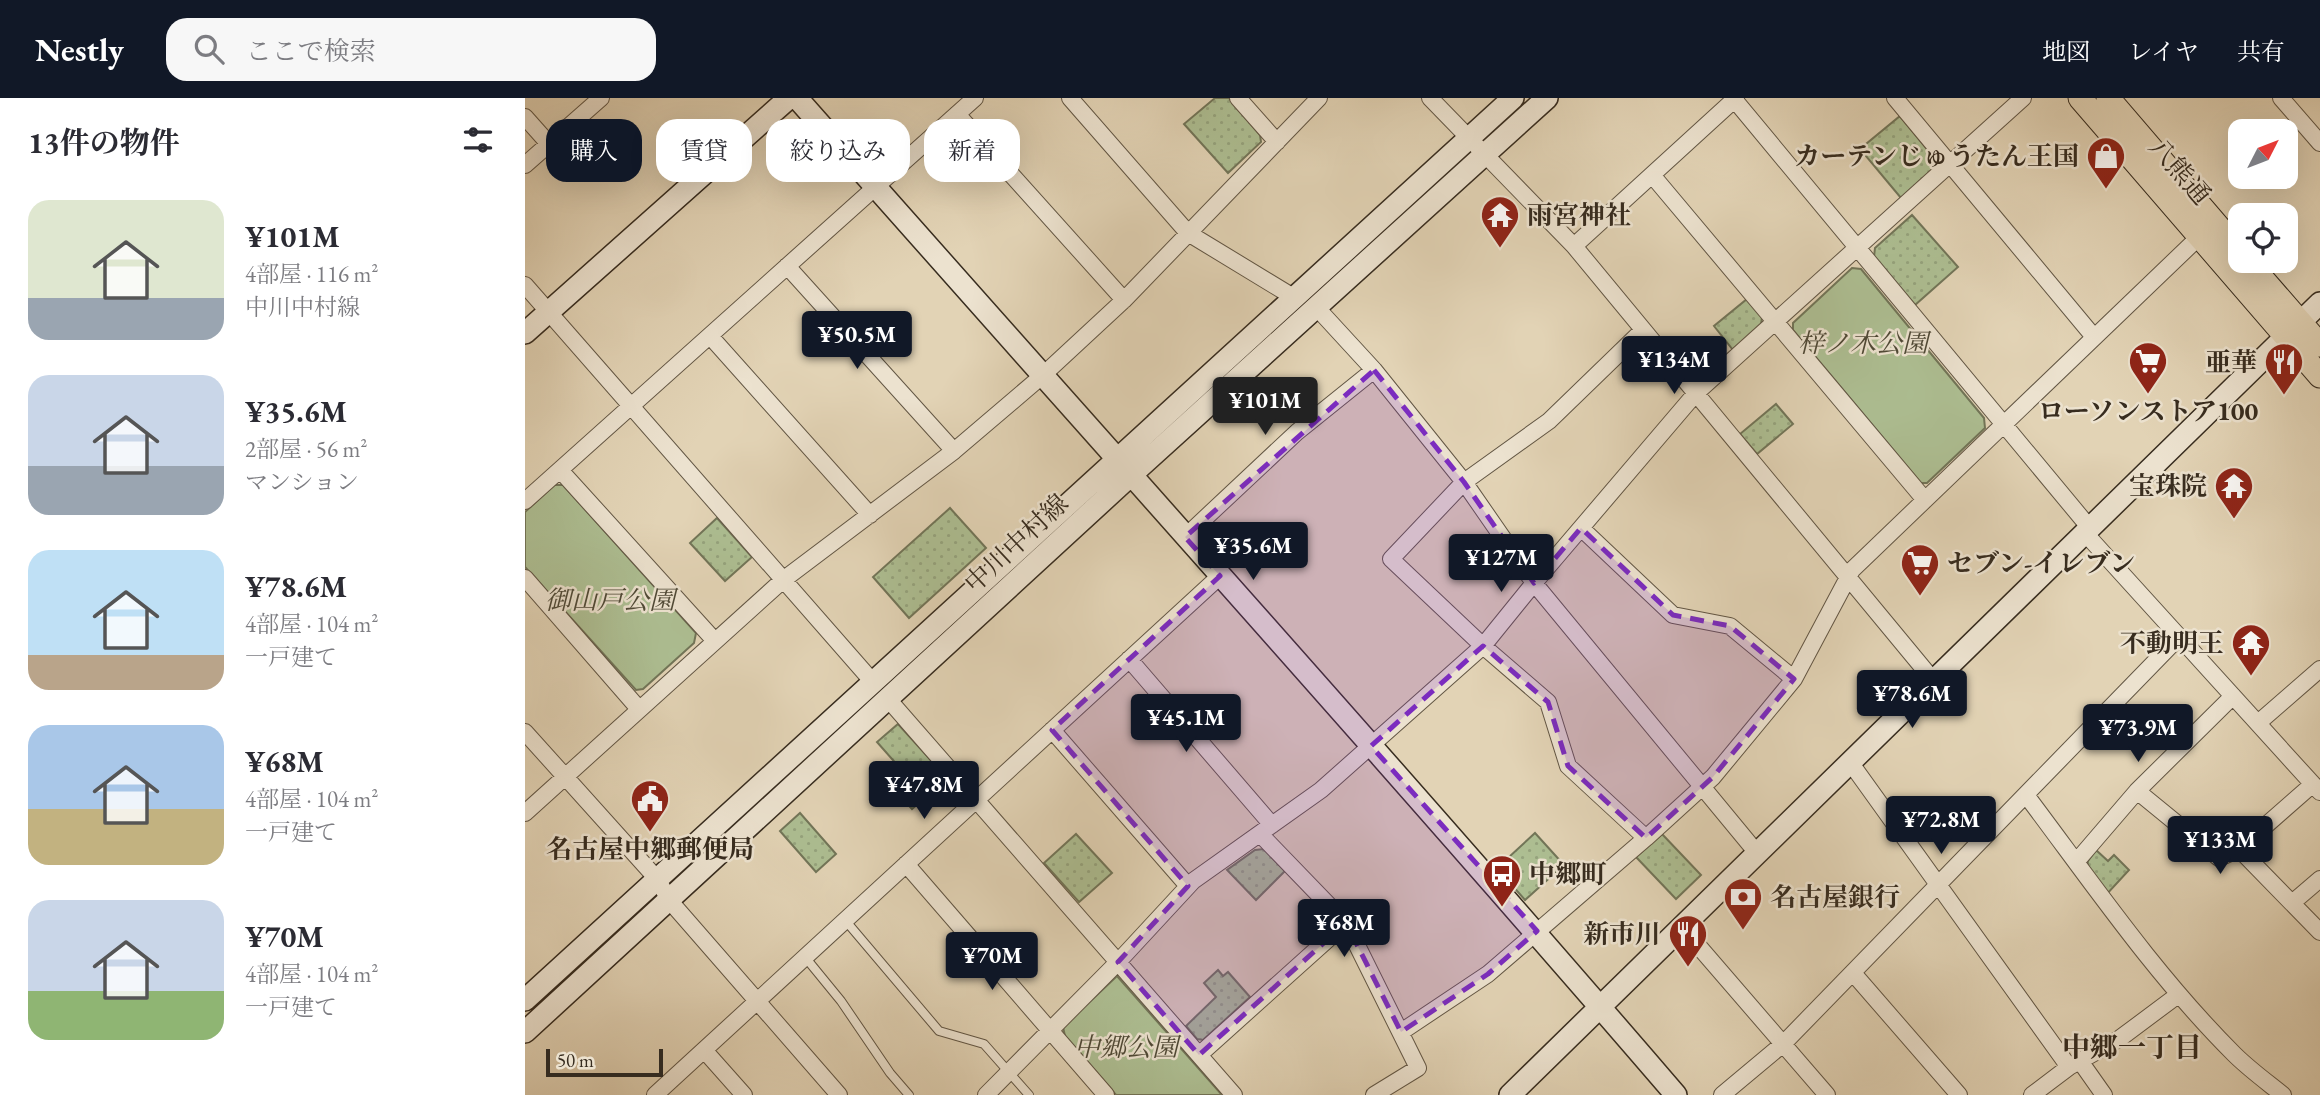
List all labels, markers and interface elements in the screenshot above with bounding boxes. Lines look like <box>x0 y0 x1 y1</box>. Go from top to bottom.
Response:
search box <box>166 18 656 81</box>
text: Nestly <box>35 28 124 71</box>
icon: search <box>190 30 228 68</box>
text: ここで検索 <box>246 34 376 68</box>
text: 地図 <box>2042 36 2090 67</box>
text: レイヤ <box>2128 36 2199 67</box>
text: 共有 <box>2237 36 2285 67</box>
chip: 購入 <box>546 119 642 182</box>
chip: 賃貸 <box>656 119 752 182</box>
chip: 絞り込み <box>766 119 910 182</box>
chip: 新着 <box>924 119 1020 182</box>
north arrow <box>2228 119 2298 189</box>
map controls <box>2228 119 2298 273</box>
icon: filters <box>459 121 497 159</box>
text: 13件の物件 <box>28 123 180 162</box>
street label: 八熊通 <box>2142 130 2218 212</box>
shop icon: カーテンじゅうたん王国 <box>2085 135 2127 190</box>
place label: カーテンじゅうたん王国 <box>1794 139 2079 173</box>
temple icon: 雨宮神社 <box>1479 194 1521 249</box>
place label: 雨宮神社 <box>1527 198 1631 232</box>
button: locate <box>2228 203 2298 273</box>
text: ¥101M <box>245 217 340 256</box>
icon: home <box>84 228 168 312</box>
text: 4部屋 · 116 m² <box>245 259 378 289</box>
text: 中川中村線 <box>245 292 360 322</box>
pin: ¥50.5M <box>800 312 914 371</box>
text: ¥50.5M <box>818 319 896 349</box>
park label: 梓ノ木公園 <box>1798 326 1932 360</box>
pin: ¥134M <box>1625 336 1723 396</box>
supermarket icon: ローソンストア100 <box>2127 340 2169 395</box>
restaurant icon: 亜華 <box>2263 341 2305 396</box>
text: ¥134M <box>1638 344 1710 374</box>
place label: 亜華 <box>2205 345 2257 379</box>
pin: ¥101M <box>1216 378 1314 437</box>
text: ¥101M <box>1229 385 1301 415</box>
text: ¥35.6M <box>245 392 347 431</box>
place label: ローソンストア100 <box>2038 394 2259 428</box>
icon: home <box>84 403 168 487</box>
text: 2部屋 · 56 m² <box>245 434 367 464</box>
temple icon: 宝珠院 <box>2213 465 2255 520</box>
text: マンション <box>245 467 359 497</box>
place label: 宝珠院 <box>2129 469 2207 503</box>
street label: 中川中村線 <box>957 486 1075 600</box>
pin: ¥35.6M <box>1196 522 1310 582</box>
text: ¥35.6M <box>1214 530 1292 560</box>
pin: ¥127M <box>1452 534 1550 594</box>
text: ¥127M <box>1465 542 1537 572</box>
supermarket icon: セブン-イレブン <box>1899 542 1941 597</box>
place label: セブン-イレブン <box>1947 546 2135 580</box>
text: ¥78.6M <box>245 567 347 606</box>
icon: home <box>84 578 168 662</box>
park label: 御山戸公園 <box>545 583 679 617</box>
text: 4部屋 · 104 m² <box>245 609 378 639</box>
temple icon: 不動明王 <box>2230 622 2272 677</box>
place label: 不動明王 <box>2120 626 2224 660</box>
text: 一戸建て <box>245 642 337 672</box>
pin: ¥78.6M <box>1855 670 1969 730</box>
text: ¥78.6M <box>1873 678 1951 708</box>
pin: ¥45.1M <box>1129 694 1243 754</box>
text: ¥45.1M <box>1147 702 1225 732</box>
pin: ¥73.9M <box>2081 704 2195 764</box>
text: ¥73.9M <box>2099 712 2177 742</box>
text: ¥68M <box>245 742 324 781</box>
icon: home <box>84 753 168 837</box>
pin: ¥47.8M <box>867 762 981 821</box>
text: ¥47.8M <box>885 769 963 799</box>
public building icon: 名古屋中郷郵便局 <box>629 778 671 833</box>
text: 4部屋 · 104 m² <box>245 784 378 814</box>
pin: ¥72.8M <box>1884 796 1998 856</box>
text: ¥72.8M <box>1902 804 1980 834</box>
pin: ¥133M <box>2171 816 2269 876</box>
text: 一戸建て <box>245 817 337 847</box>
text: ¥133M <box>2184 824 2256 854</box>
place label: 名古屋中郷郵便局 <box>546 832 754 866</box>
bus stop icon: 中郷町 <box>1481 853 1523 908</box>
place label: 中郷町 <box>1529 857 1607 891</box>
bank icon: 名古屋銀行 <box>1722 876 1764 931</box>
place label: 名古屋銀行 <box>1770 880 1900 914</box>
pin: ¥68M <box>1303 900 1385 959</box>
text: ¥68M <box>1314 907 1374 937</box>
restaurant icon: 新市川 <box>1667 913 1709 968</box>
text: ¥70M <box>245 917 324 956</box>
place label: 新市川 <box>1583 917 1661 951</box>
icon: home <box>84 928 168 1012</box>
pin: ¥70M <box>951 932 1033 992</box>
text: ¥70M <box>962 940 1022 970</box>
text: 4部屋 · 104 m² <box>245 959 378 989</box>
text: 一戸建て <box>245 992 337 1022</box>
district label: 中郷一丁目 <box>2062 1029 2202 1065</box>
park label: 中郷公園 <box>1074 1030 1182 1064</box>
scale bar <box>546 1046 663 1078</box>
text: 50 m <box>557 1048 594 1073</box>

